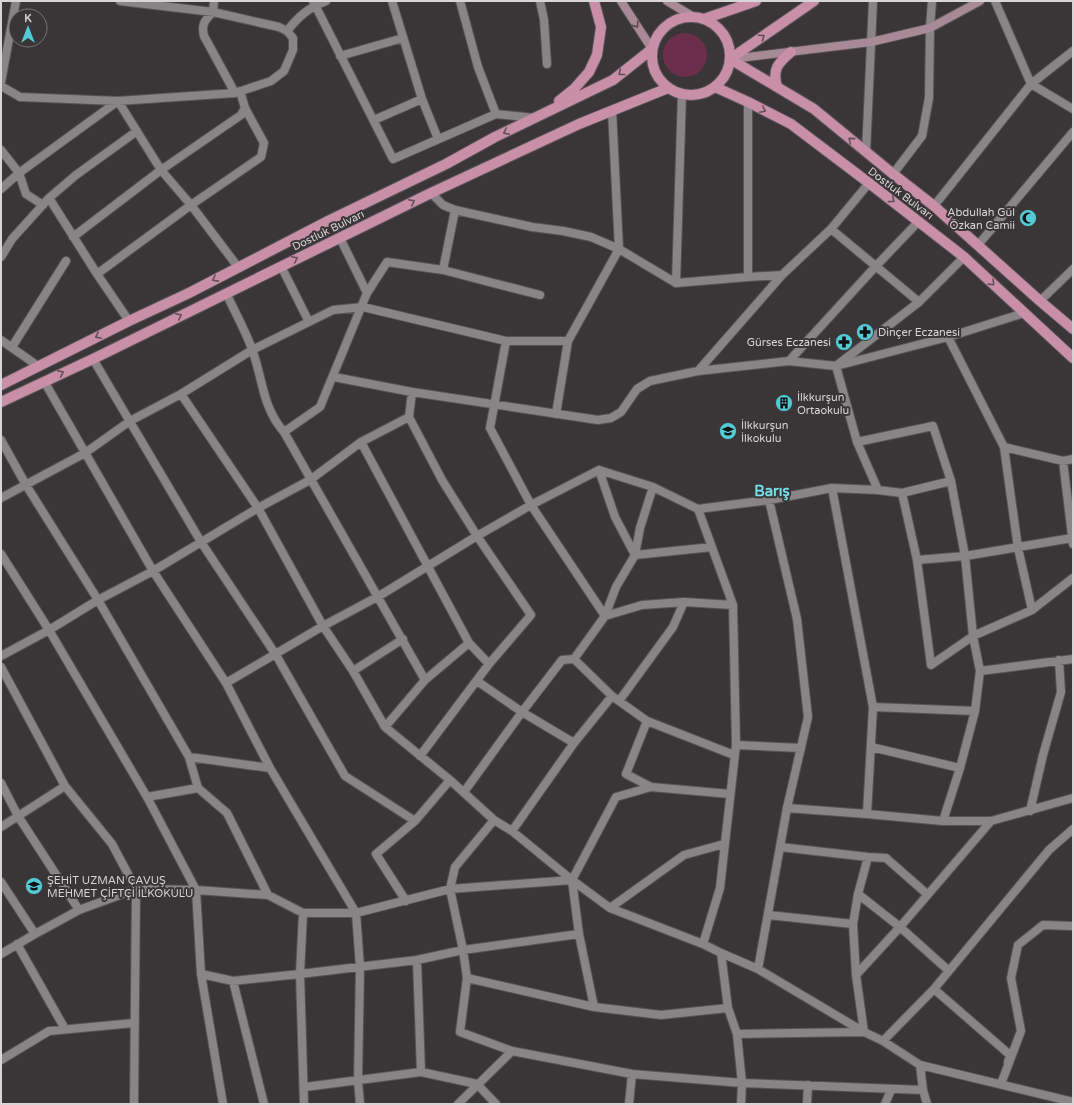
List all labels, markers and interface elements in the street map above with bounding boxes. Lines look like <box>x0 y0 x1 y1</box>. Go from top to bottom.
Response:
north arrow <box>8 8 48 48</box>
text: K <box>24 12 32 25</box>
one-way arrow <box>632 21 639 28</box>
one-way arrow <box>758 34 765 42</box>
one-way arrow <box>619 68 626 75</box>
one-way arrow <box>759 105 766 112</box>
one-way arrow <box>502 127 510 135</box>
one-way arrow <box>849 138 856 145</box>
street label: Dostluk Bulvarı <box>865 165 936 222</box>
one-way arrow <box>887 196 894 203</box>
one-way arrow <box>408 199 415 207</box>
place label: Abdullah Gül Özkan Camii <box>947 206 1015 232</box>
street label: Dostluk Bulvarı <box>290 207 366 253</box>
mosque icon: Abdullah Gül Özkan Camii <box>1018 208 1038 228</box>
one-way arrow <box>291 256 299 264</box>
one-way arrow <box>212 275 219 282</box>
one-way arrow <box>987 278 995 286</box>
one-way arrow <box>174 314 182 321</box>
pharmacy icon: Dinçer Eczanesi <box>855 322 875 342</box>
place label: Dinçer Eczanesi <box>878 326 960 339</box>
one-way arrow <box>95 331 102 339</box>
pharmacy icon: Gürses Eczanesi <box>834 332 854 352</box>
place label: Gürses Eczanesi <box>747 336 831 349</box>
one-way arrow <box>57 370 65 378</box>
place label: İlkkurşun Ortaokulu <box>797 391 849 417</box>
building icon: İlkkurşun Ortaokulu <box>774 393 794 413</box>
place label: İlkkurşun İlkokulu <box>741 419 788 445</box>
school or university icon: İlkkurşun İlkokulu <box>718 421 738 441</box>
district label: Barış <box>754 482 790 501</box>
place label: ŞEHİT UZMAN ÇAVUŞ MEHMET ÇİFTÇİ İLKOKULU <box>47 874 193 900</box>
school or university icon: ŞEHİT UZMAN ÇAVUŞ MEHMET ÇİFTÇİ İLKOKULU <box>24 876 44 896</box>

